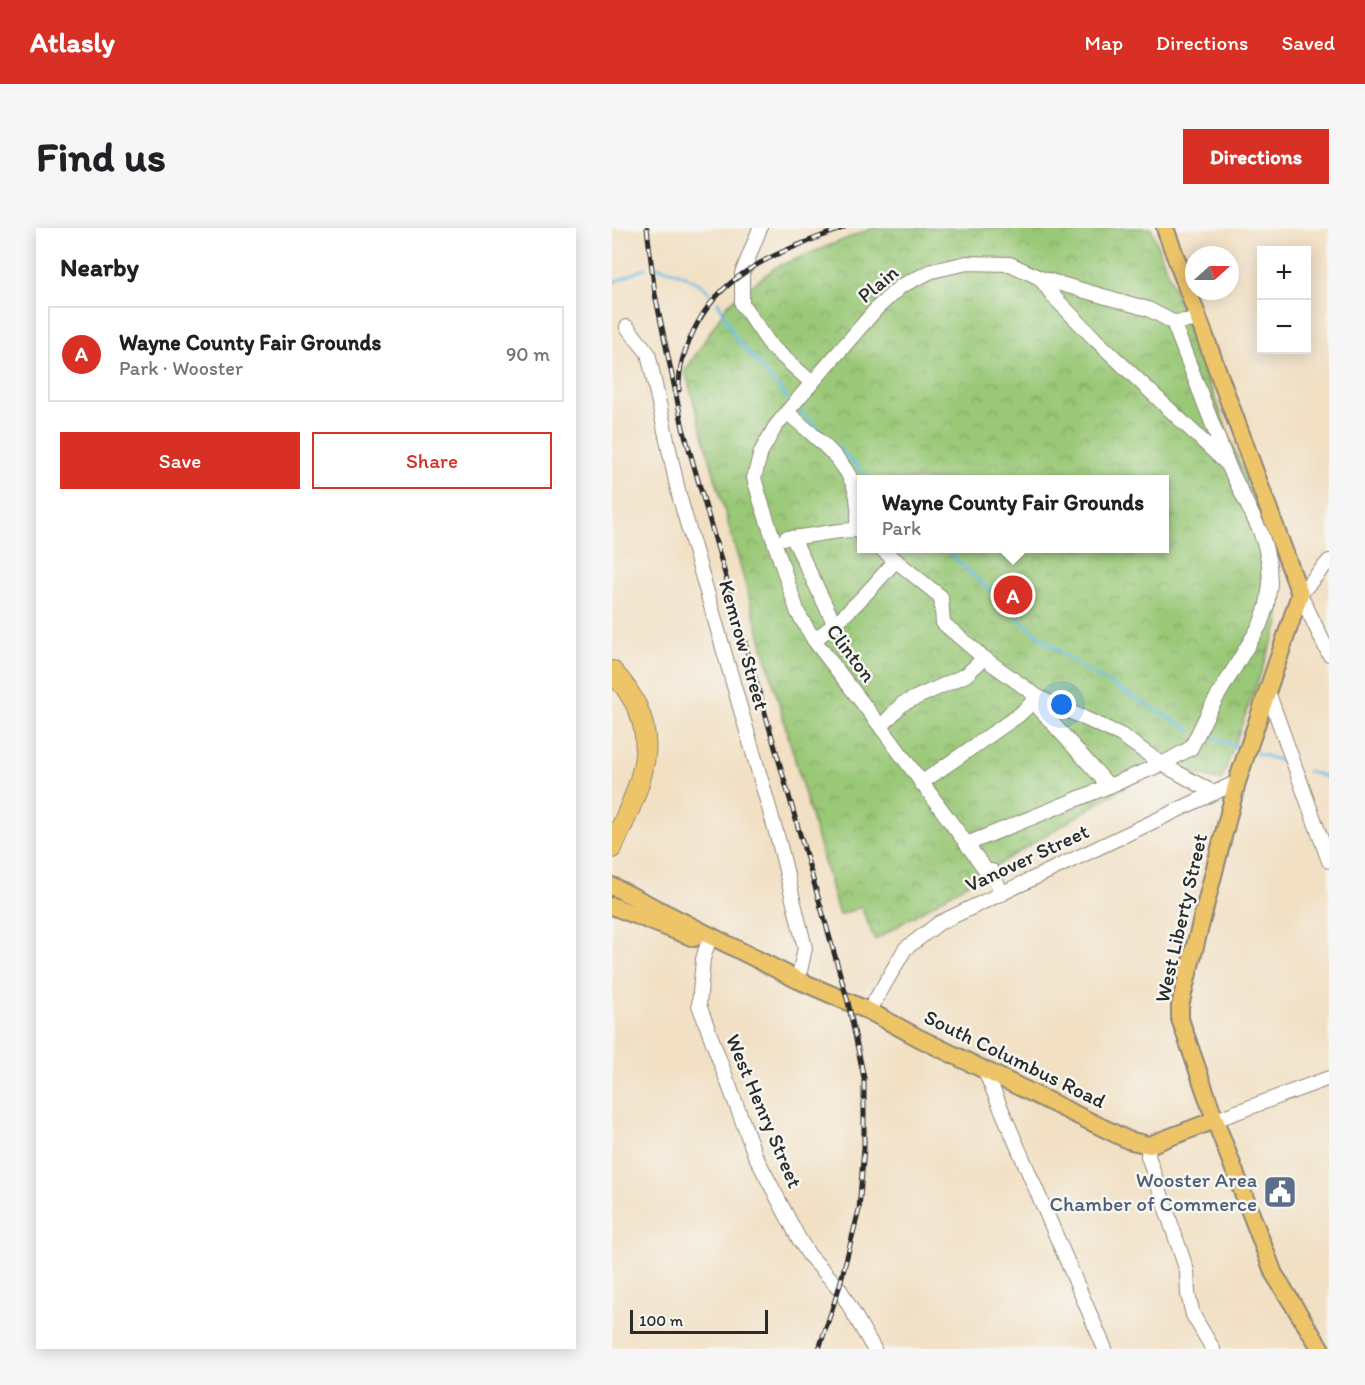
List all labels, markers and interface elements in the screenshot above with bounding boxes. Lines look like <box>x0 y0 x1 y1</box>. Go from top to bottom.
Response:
text: Atlasly <box>30 25 115 59</box>
text: Map <box>1085 30 1123 55</box>
text: Directions <box>1156 30 1248 55</box>
text: Saved <box>1281 30 1335 55</box>
button: Directions <box>1183 129 1329 184</box>
text: Find us <box>36 131 166 182</box>
north arrow <box>1185 246 1239 300</box>
map controls <box>1257 246 1311 354</box>
button: + <box>1257 246 1311 300</box>
text: Nearby <box>60 251 139 283</box>
street label: Plain <box>852 259 903 308</box>
button: − <box>1257 300 1311 354</box>
text: Wayne County Fair Grounds <box>119 329 381 356</box>
text: A <box>75 342 88 366</box>
text: 90 m <box>506 342 550 366</box>
text: Park · Wooster <box>119 356 243 380</box>
button: Save <box>60 432 300 489</box>
button: Share <box>312 432 552 489</box>
popup <box>857 475 1169 553</box>
text: Wayne County Fair Grounds <box>882 489 1144 516</box>
text: Park <box>882 516 921 540</box>
pin: A <box>994 572 1032 617</box>
street label: Kemrow Street <box>714 577 775 713</box>
street label: Clinton <box>821 619 881 687</box>
your location <box>1047 690 1076 719</box>
street label: Vanover Street <box>961 818 1093 897</box>
street label: West Liberty Street <box>1149 831 1212 1005</box>
street label: South Columbus Road <box>920 1004 1111 1114</box>
street label: West Henry Street <box>721 1030 808 1191</box>
place label: Wooster Area Chamber of Commerce <box>1050 1167 1257 1216</box>
public building icon: Wooster Area Chamber of Commerce <box>1262 1174 1298 1210</box>
scale bar <box>630 1307 768 1334</box>
text: 100 m <box>639 1311 683 1330</box>

